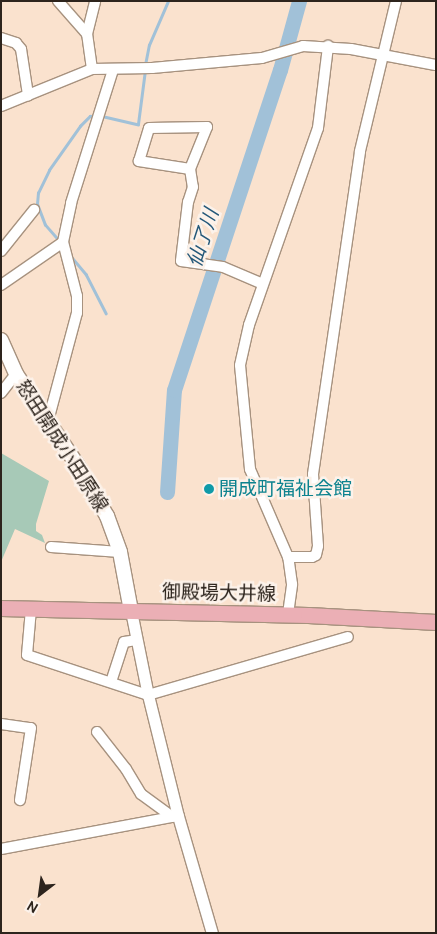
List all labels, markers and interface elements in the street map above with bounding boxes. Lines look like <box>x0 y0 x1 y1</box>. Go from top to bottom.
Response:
water label: 仙了川 <box>182 206 224 270</box>
street label: 怒田開成小田原線 <box>11 376 113 516</box>
place label: 開成町福祉会館 <box>219 478 352 500</box>
marker: 開成町福祉会館 <box>203 483 215 495</box>
street label: 御殿場大井線 <box>162 581 276 605</box>
north arrow <box>15 869 65 919</box>
text: N <box>24 897 41 917</box>

